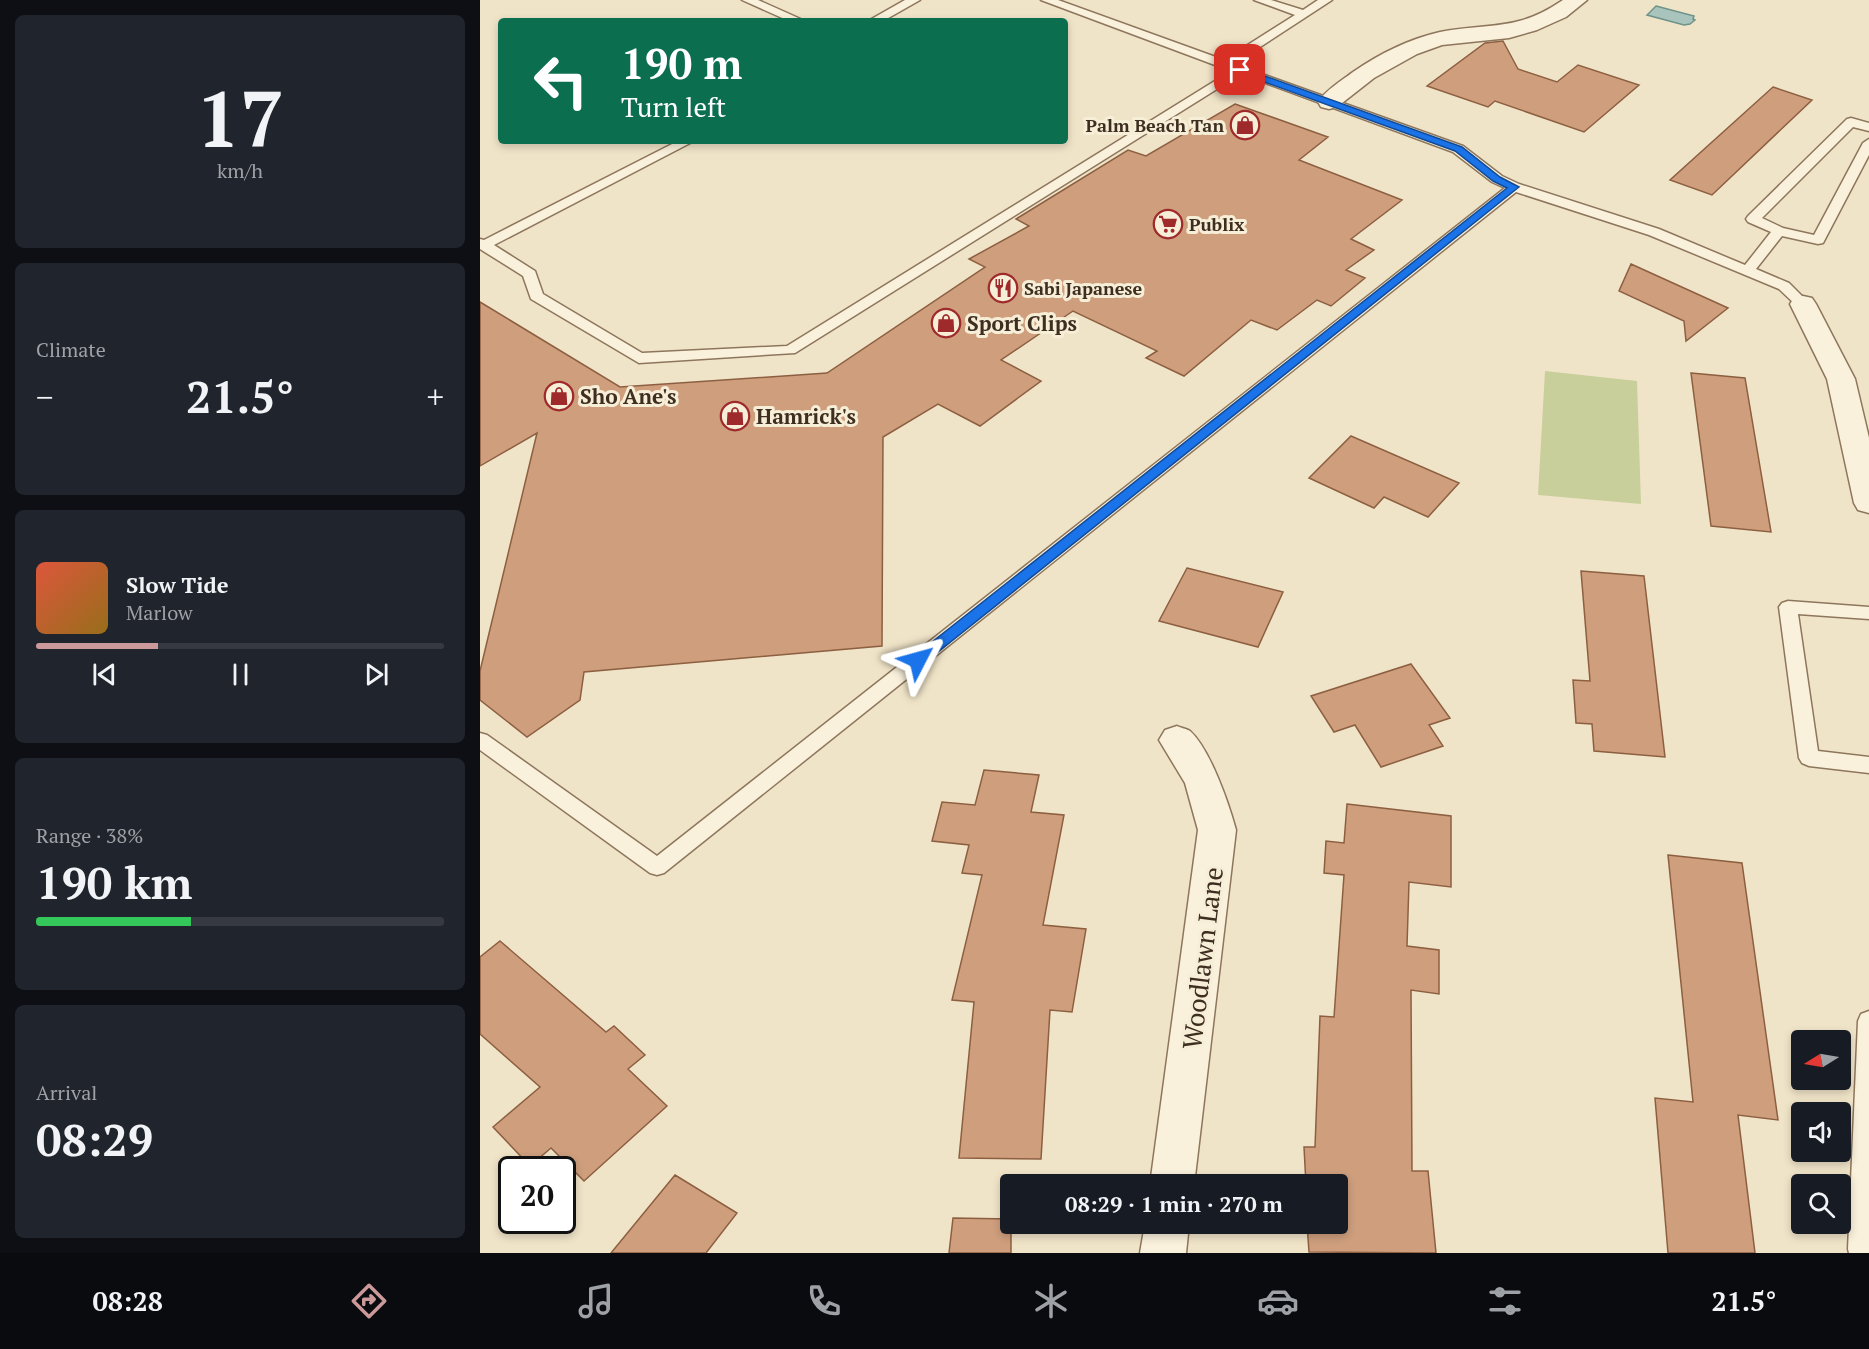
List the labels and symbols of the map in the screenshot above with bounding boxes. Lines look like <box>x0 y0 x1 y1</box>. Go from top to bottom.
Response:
pin <box>1214 44 1265 95</box>
shop icon: Palm Beach Tan <box>1229 109 1261 141</box>
place label: Palm Beach Tan <box>1086 113 1224 137</box>
supermarket icon: Publix <box>1152 208 1184 240</box>
place label: Publix <box>1189 212 1244 236</box>
restaurant icon: Sabi Japanese <box>987 272 1019 304</box>
place label: Sabi Japanese <box>1024 276 1142 300</box>
shop icon: Sport Clips <box>930 307 962 339</box>
place label: Sport Clips <box>967 309 1077 337</box>
shop icon: Sho Ane's <box>543 380 575 412</box>
place label: Sho Ane's <box>580 382 677 410</box>
shop icon: Hamrick's <box>719 400 751 432</box>
place label: Hamrick's <box>756 402 856 430</box>
position arrow <box>886 628 950 692</box>
street label: Woodlawn Lane <box>1174 865 1230 1051</box>
north arrow <box>1791 1030 1851 1090</box>
speed limit sign: 20 <box>498 1156 576 1234</box>

